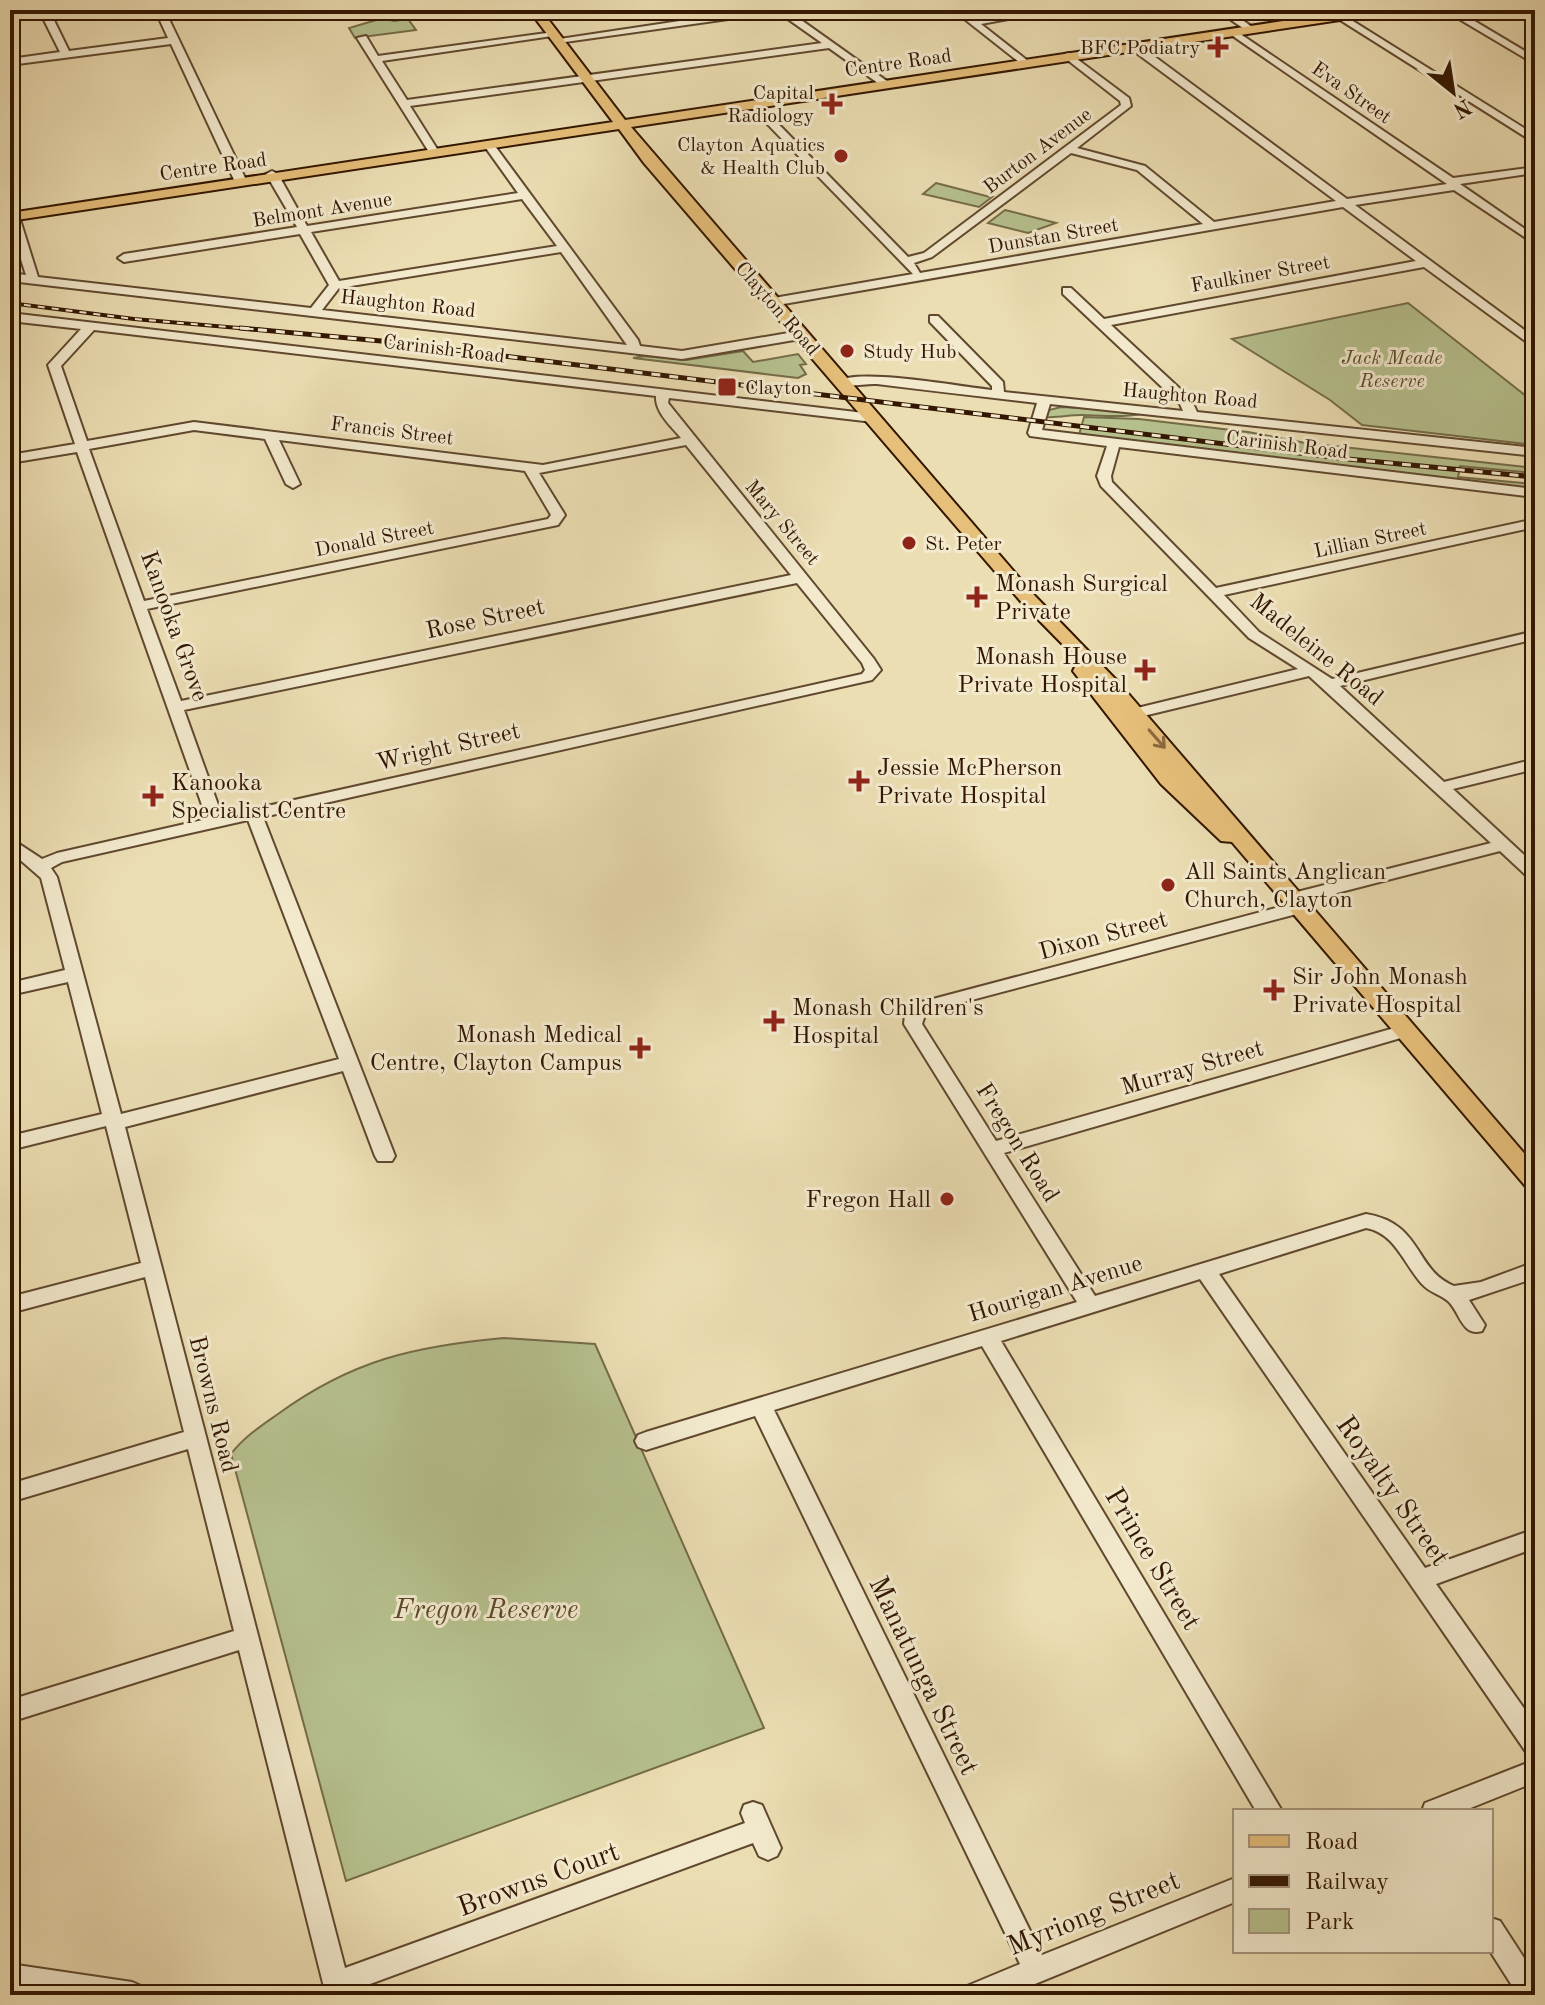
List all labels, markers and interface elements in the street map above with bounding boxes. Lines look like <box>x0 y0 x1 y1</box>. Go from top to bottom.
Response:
marker: BFC Podiatry <box>1207 36 1229 58</box>
place label: BFC Podiatry <box>1080 39 1200 59</box>
street label: Centre Road <box>843 47 953 81</box>
north arrow <box>1413 52 1493 132</box>
street label: Eva Street <box>1307 59 1394 128</box>
place label: Capital Radiology <box>727 84 814 127</box>
marker: Capital Radiology <box>821 93 843 115</box>
text: N <box>1449 94 1475 121</box>
street label: Burton Avenue <box>980 105 1096 199</box>
place label: Clayton Aquatics & Health Club <box>677 136 825 179</box>
marker: Clayton Aquatics & Health Club <box>832 147 850 165</box>
street label: Centre Road <box>158 151 268 185</box>
street label: Belmont Avenue <box>251 190 394 232</box>
street label: Dunstan Street <box>987 216 1120 258</box>
street label: Faulkiner Street <box>1189 253 1331 297</box>
street label: Clayton Road <box>731 259 822 360</box>
street label: Haughton Road <box>339 288 476 322</box>
street label: Carinish Road <box>382 333 506 367</box>
marker: Study Hub <box>838 342 856 360</box>
place label: Study Hub <box>863 343 956 363</box>
park label: Jack Meade Reserve <box>1342 349 1443 392</box>
marker: Clayton <box>716 376 738 398</box>
place label: Clayton <box>745 379 812 399</box>
street label: Haughton Road <box>1121 381 1258 413</box>
street label: Francis Street <box>329 415 454 449</box>
street label: Carinish Road <box>1225 429 1349 463</box>
street label: Mary Street <box>740 477 823 570</box>
street label: Donald Street <box>313 519 436 561</box>
street label: Lillian Street <box>1312 519 1428 563</box>
marker: St. Peter <box>900 534 918 552</box>
place label: St. Peter <box>925 535 1002 555</box>
street label: Kanooka Grove <box>135 548 211 705</box>
place label: Monash Surgical Private <box>995 573 1168 625</box>
marker: Monash Surgical Private <box>966 586 988 608</box>
street label: Madeleine Road <box>1245 590 1387 711</box>
street label: Rose Street <box>424 596 547 644</box>
place label: Monash House Private Hospital <box>958 646 1127 698</box>
marker: Monash House Private Hospital <box>1134 659 1156 681</box>
street label: Wright Street <box>374 720 523 776</box>
one-way arrow <box>1148 728 1166 748</box>
place label: Jessie McPherson Private Hospital <box>877 757 1062 809</box>
marker: Jessie McPherson Private Hospital <box>848 770 870 792</box>
place label: Kanooka Specialist Centre <box>171 772 346 824</box>
marker: Kanooka Specialist Centre <box>142 785 164 807</box>
place label: All Saints Anglican Church, Clayton <box>1184 861 1386 913</box>
marker: All Saints Anglican Church, Clayton <box>1159 876 1177 894</box>
street label: Dixon Street <box>1037 908 1171 966</box>
place label: Sir John Monash Private Hospital <box>1292 966 1468 1018</box>
marker: Sir John Monash Private Hospital <box>1263 979 1285 1001</box>
place label: Monash Children's Hospital <box>792 997 984 1049</box>
marker: Monash Children's Hospital <box>763 1010 785 1032</box>
place label: Monash Medical Centre, Clayton Campus <box>370 1024 622 1076</box>
marker: Monash Medical Centre, Clayton Campus <box>629 1037 651 1059</box>
street label: Murray Street <box>1119 1037 1267 1101</box>
street label: Fregon Road <box>970 1079 1062 1207</box>
place label: Fregon Hall <box>806 1189 931 1213</box>
marker: Fregon Hall <box>938 1190 956 1208</box>
street label: Hourigan Avenue <box>966 1252 1145 1328</box>
street label: Browns Road <box>183 1334 241 1475</box>
street label: Royalty Street <box>1330 1412 1453 1572</box>
street label: Prince Street <box>1098 1484 1205 1635</box>
street label: Manatunga Street <box>862 1573 982 1780</box>
park label: Fregon Reserve <box>393 1597 578 1625</box>
legend <box>1233 1809 1493 1953</box>
text: Road <box>1305 1831 1358 1855</box>
street label: Browns Court <box>454 1839 624 1923</box>
street label: Myriong Street <box>1004 1867 1184 1962</box>
text: Railway <box>1305 1871 1389 1895</box>
text: Park <box>1305 1911 1354 1935</box>

